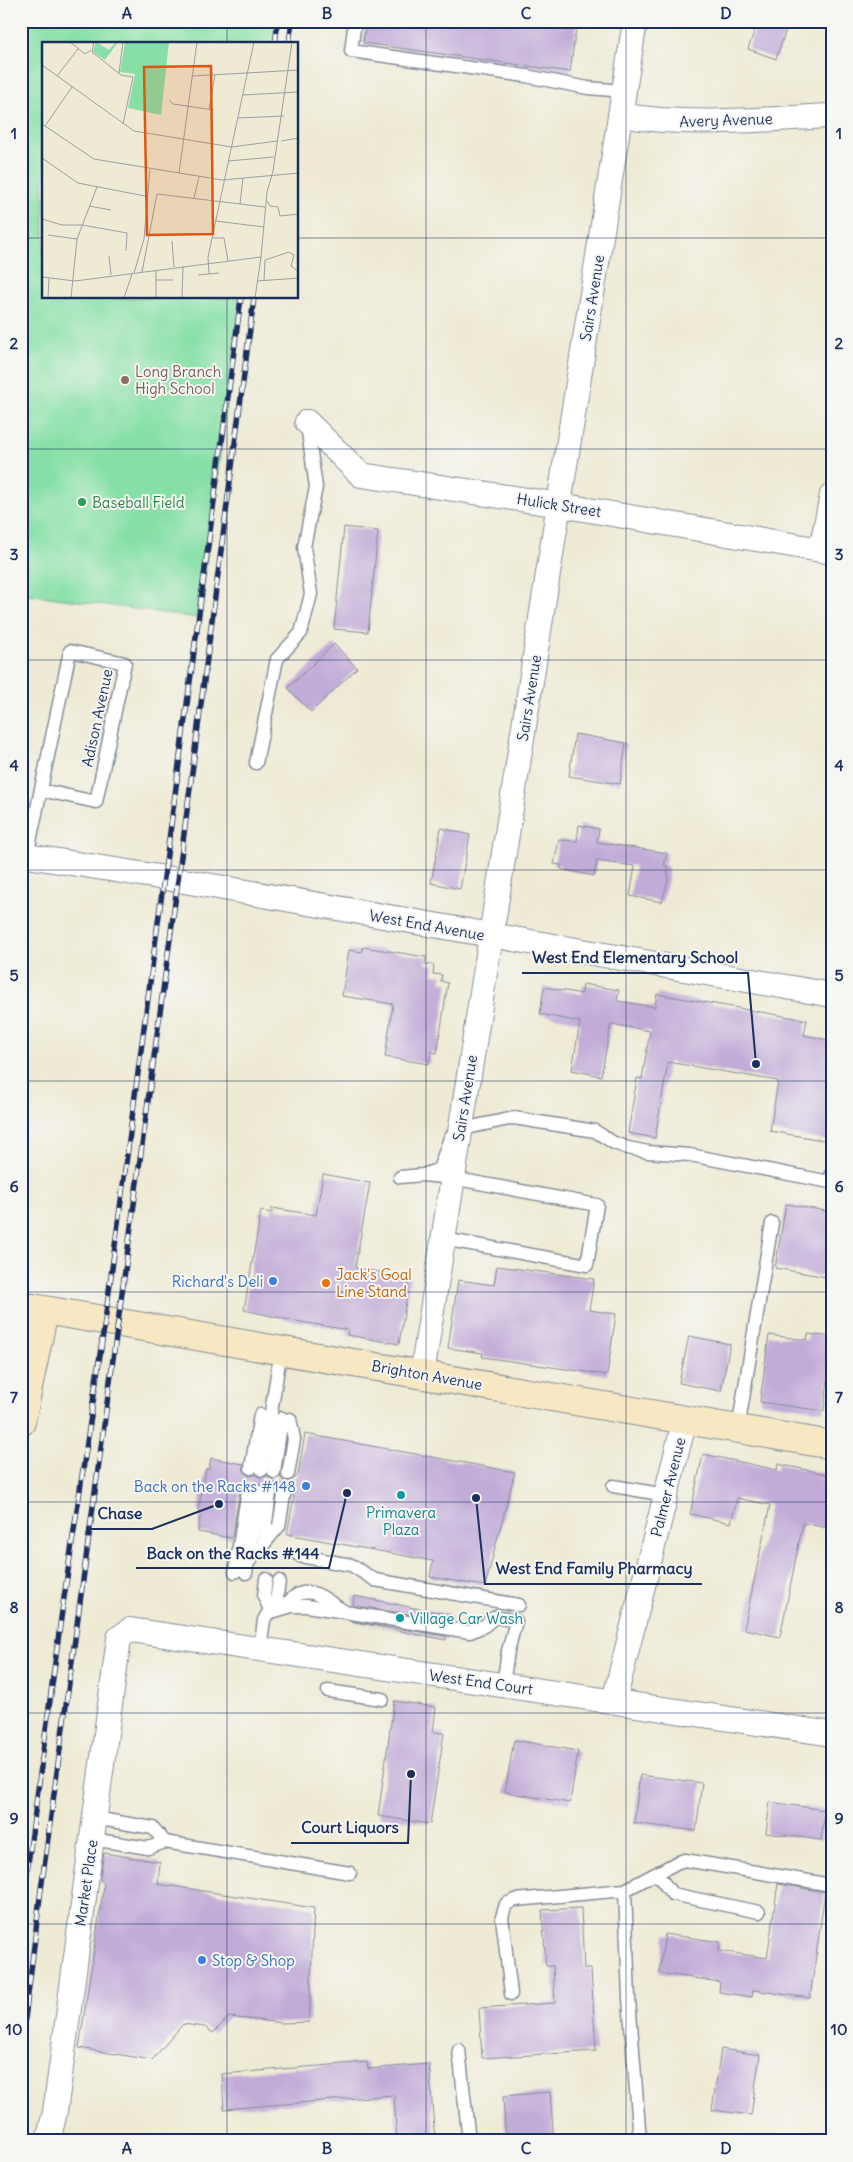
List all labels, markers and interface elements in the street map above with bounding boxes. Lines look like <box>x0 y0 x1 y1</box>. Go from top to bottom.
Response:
text: A <box>122 3 132 23</box>
text: B <box>322 3 333 23</box>
text: C <box>521 3 532 23</box>
text: D <box>720 3 732 23</box>
inset map <box>42 42 299 299</box>
street label: Avery Avenue <box>679 109 773 131</box>
text: 1 <box>11 123 17 143</box>
text: 1 <box>836 123 842 143</box>
street label: Sairs Avenue <box>576 254 608 342</box>
text: 2 <box>10 333 19 353</box>
text: 2 <box>835 333 844 353</box>
place label: Long Branch High School <box>135 362 222 398</box>
marker: Long Branch High School <box>119 374 131 386</box>
street label: Hulick Street <box>515 489 603 521</box>
place label: Baseball Field <box>92 493 185 512</box>
marker: Baseball Field <box>76 496 88 508</box>
text: 3 <box>9 544 19 564</box>
text: 3 <box>834 544 844 564</box>
street label: Sairs Avenue <box>513 654 545 742</box>
street label: Adison Avenue <box>77 667 117 769</box>
text: 4 <box>9 755 19 775</box>
text: 4 <box>834 755 844 775</box>
street label: West End Avenue <box>368 906 486 944</box>
callout: West End Elementary School <box>522 942 748 973</box>
text: West End Elementary School <box>532 947 738 968</box>
text: 5 <box>9 965 19 985</box>
text: 5 <box>834 965 844 985</box>
street label: Sairs Avenue <box>449 1054 481 1142</box>
text: 6 <box>9 1176 19 1196</box>
text: 6 <box>834 1176 844 1196</box>
place label: Jack's Goal Line Stand <box>336 1265 412 1301</box>
place label: Richard's Deli <box>172 1272 263 1291</box>
marker: Richard's Deli <box>267 1275 279 1287</box>
marker: Jack's Goal Line Stand <box>320 1277 332 1289</box>
street label: Brighton Avenue <box>370 1356 484 1394</box>
text: 7 <box>10 1387 18 1407</box>
text: 7 <box>835 1387 843 1407</box>
street label: Palmer Avenue <box>646 1435 690 1539</box>
place label: Back on the Racks #148 <box>134 1477 296 1496</box>
marker: Back on the Racks #148 <box>300 1480 312 1492</box>
marker: Primavera Plaza <box>395 1489 407 1501</box>
callout: Chase <box>87 1498 152 1529</box>
text: Chase <box>98 1503 143 1523</box>
place label: Primavera Plaza <box>366 1503 436 1539</box>
callout: Back on the Racks #144 <box>136 1537 329 1568</box>
text: Back on the Racks #144 <box>146 1543 320 1563</box>
callout: West End Family Pharmacy <box>485 1553 702 1584</box>
text: West End Family Pharmacy <box>495 1558 693 1579</box>
text: 8 <box>9 1597 19 1617</box>
text: 8 <box>834 1597 844 1617</box>
place label: Village Car Wash <box>410 1609 524 1628</box>
marker: Village Car Wash <box>394 1612 406 1624</box>
street label: West End Court <box>428 1665 534 1699</box>
text: 9 <box>9 1808 19 1828</box>
text: 9 <box>834 1808 844 1828</box>
callout: Court Liquors <box>291 1812 408 1843</box>
text: Court Liquors <box>301 1817 399 1838</box>
street label: Market Place <box>71 1838 101 1928</box>
place label: Stop & Shop <box>212 1951 295 1970</box>
marker: Stop & Shop <box>196 1954 208 1966</box>
text: 10 <box>6 2019 22 2039</box>
text: 10 <box>831 2019 847 2039</box>
text: A <box>122 2138 132 2158</box>
text: B <box>322 2138 333 2158</box>
text: C <box>521 2138 532 2158</box>
text: D <box>720 2138 732 2158</box>

